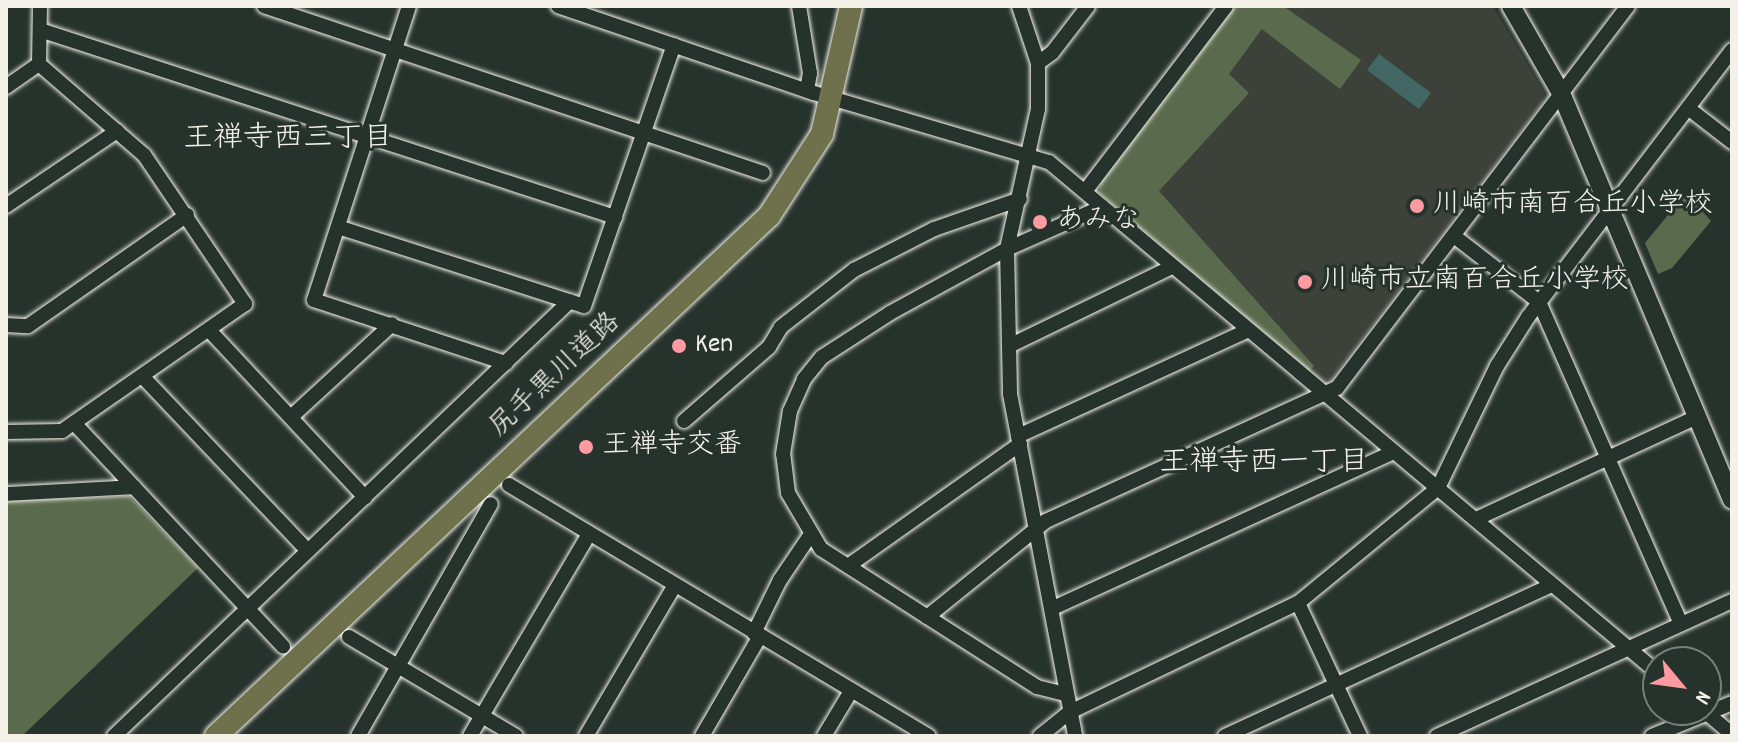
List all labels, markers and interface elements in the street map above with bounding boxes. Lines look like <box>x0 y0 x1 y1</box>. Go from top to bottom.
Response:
district label: 王禅寺西三丁目 <box>183 123 393 159</box>
place label: 川崎市南百合丘小学校 <box>1433 189 1713 223</box>
marker: 川崎市南百合丘小学校 <box>1408 197 1426 215</box>
place label: あみな <box>1056 205 1140 239</box>
marker: あみな <box>1031 213 1049 231</box>
place label: 川崎市立南百合丘小学校 <box>1321 265 1629 299</box>
marker: 川崎市立南百合丘小学校 <box>1296 273 1314 291</box>
street label: 尻手黒川道路 <box>483 306 629 446</box>
place label: Ken <box>695 329 733 363</box>
marker: Ken <box>670 337 688 355</box>
place label: 王禅寺交番 <box>602 430 742 464</box>
marker: 王禅寺交番 <box>577 438 595 456</box>
district label: 王禅寺西一丁目 <box>1159 447 1369 483</box>
north arrow <box>1642 646 1722 726</box>
text: N <box>1685 685 1718 709</box>

